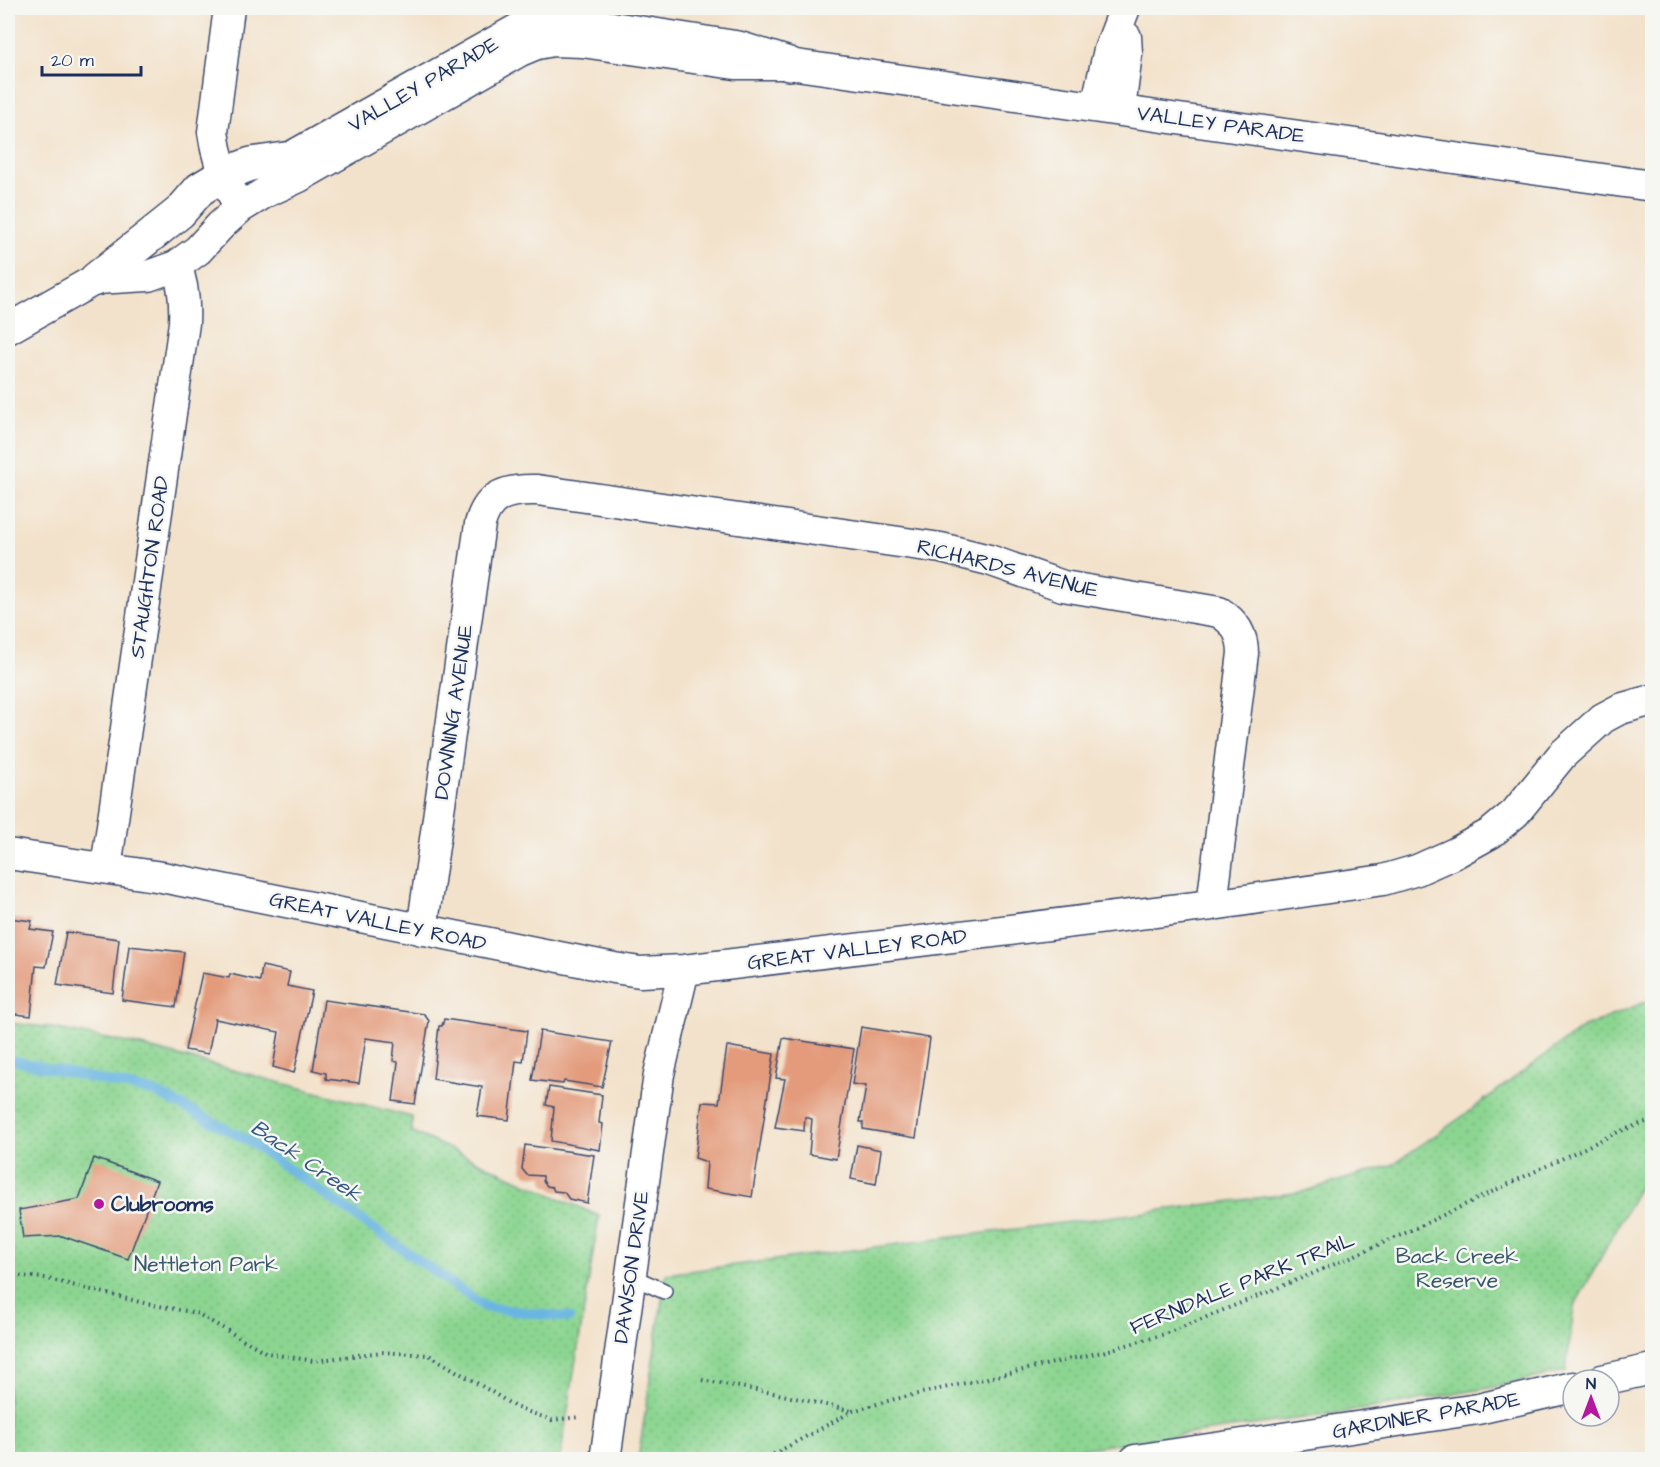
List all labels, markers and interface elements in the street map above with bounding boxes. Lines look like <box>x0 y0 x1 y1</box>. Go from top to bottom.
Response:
street label: VALLEY PARADE <box>343 29 504 139</box>
scale bar <box>42 39 141 77</box>
text: 20 m <box>51 48 94 73</box>
street label: VALLEY PARADE <box>1135 98 1307 151</box>
street label: STAUGHTON ROAD <box>122 474 177 660</box>
street label: RICHARDS AVENUE <box>914 532 1102 605</box>
street label: DOWNING AVENUE <box>427 622 480 801</box>
street label: GREAT VALLEY ROAD <box>267 884 489 959</box>
street label: GREAT VALLEY ROAD <box>746 922 969 977</box>
water label: Back Creek <box>244 1113 368 1210</box>
street label: DAWSON DRIVE <box>606 1189 657 1345</box>
place label: Clubrooms <box>111 1190 214 1219</box>
marker: Clubrooms <box>92 1197 106 1211</box>
street label: FERNDALE PARK TRAIL <box>1126 1225 1359 1342</box>
park label: Back Creek Reserve <box>1396 1242 1518 1295</box>
park label: Nettleton Park <box>134 1250 278 1279</box>
north arrow <box>1561 1368 1621 1428</box>
text: N <box>1586 1373 1596 1395</box>
street label: GARDINER PARADE <box>1330 1385 1523 1446</box>

